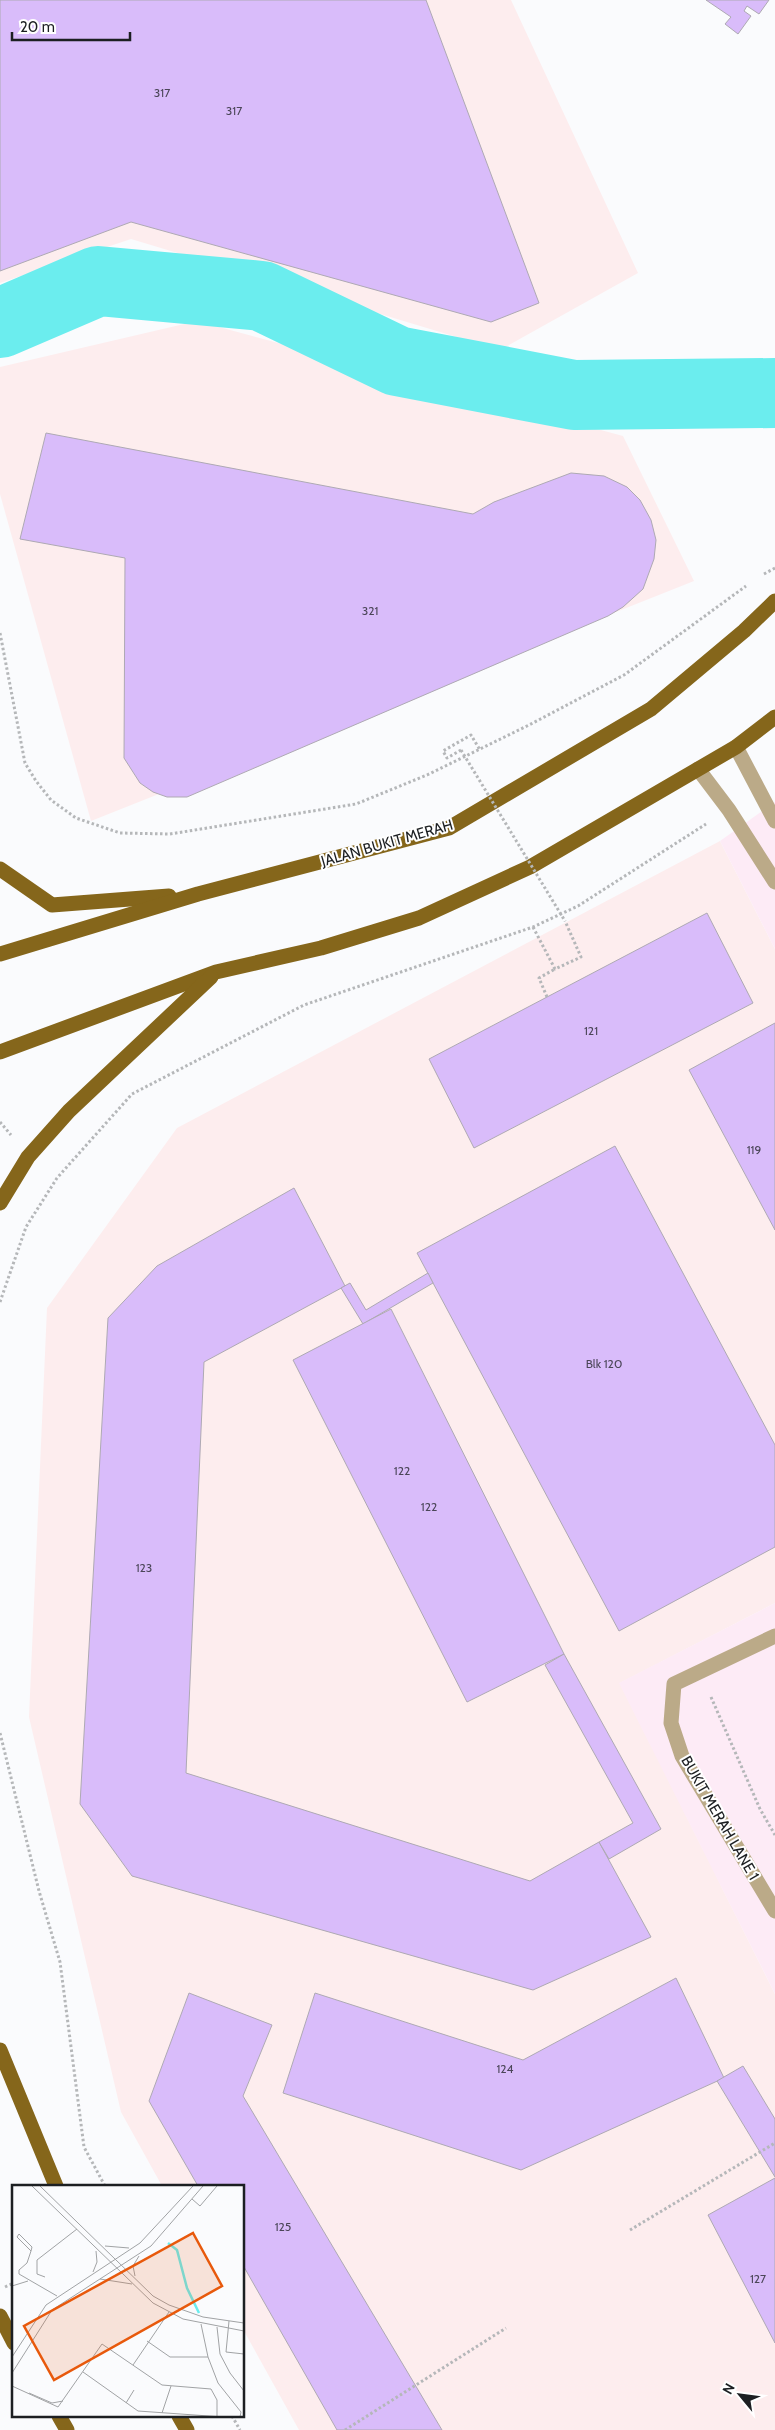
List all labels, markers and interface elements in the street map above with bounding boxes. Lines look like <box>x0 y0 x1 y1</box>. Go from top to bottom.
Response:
scale bar <box>12 10 130 42</box>
text: 20 m <box>20 18 55 36</box>
house number: 317 <box>154 85 170 100</box>
house number: 317 <box>226 103 242 118</box>
house number: 321 <box>362 603 378 618</box>
street label: JALAN BUKIT MERAH <box>318 816 455 871</box>
house number: 121 <box>584 1023 598 1038</box>
house number: 119 <box>747 1142 762 1157</box>
house number: Blk 120 <box>586 1356 622 1371</box>
house number: 122 <box>394 1463 410 1478</box>
house number: 122 <box>421 1499 437 1514</box>
house number: 123 <box>136 1560 152 1575</box>
street label: BUKIT MERAH LANE 1 <box>677 1753 763 1883</box>
house number: 124 <box>496 2061 514 2076</box>
inset map <box>12 2185 245 2418</box>
house number: 125 <box>275 2219 291 2234</box>
house number: 127 <box>750 2271 766 2286</box>
north arrow <box>715 2370 765 2420</box>
text: N <box>718 2380 739 2397</box>

